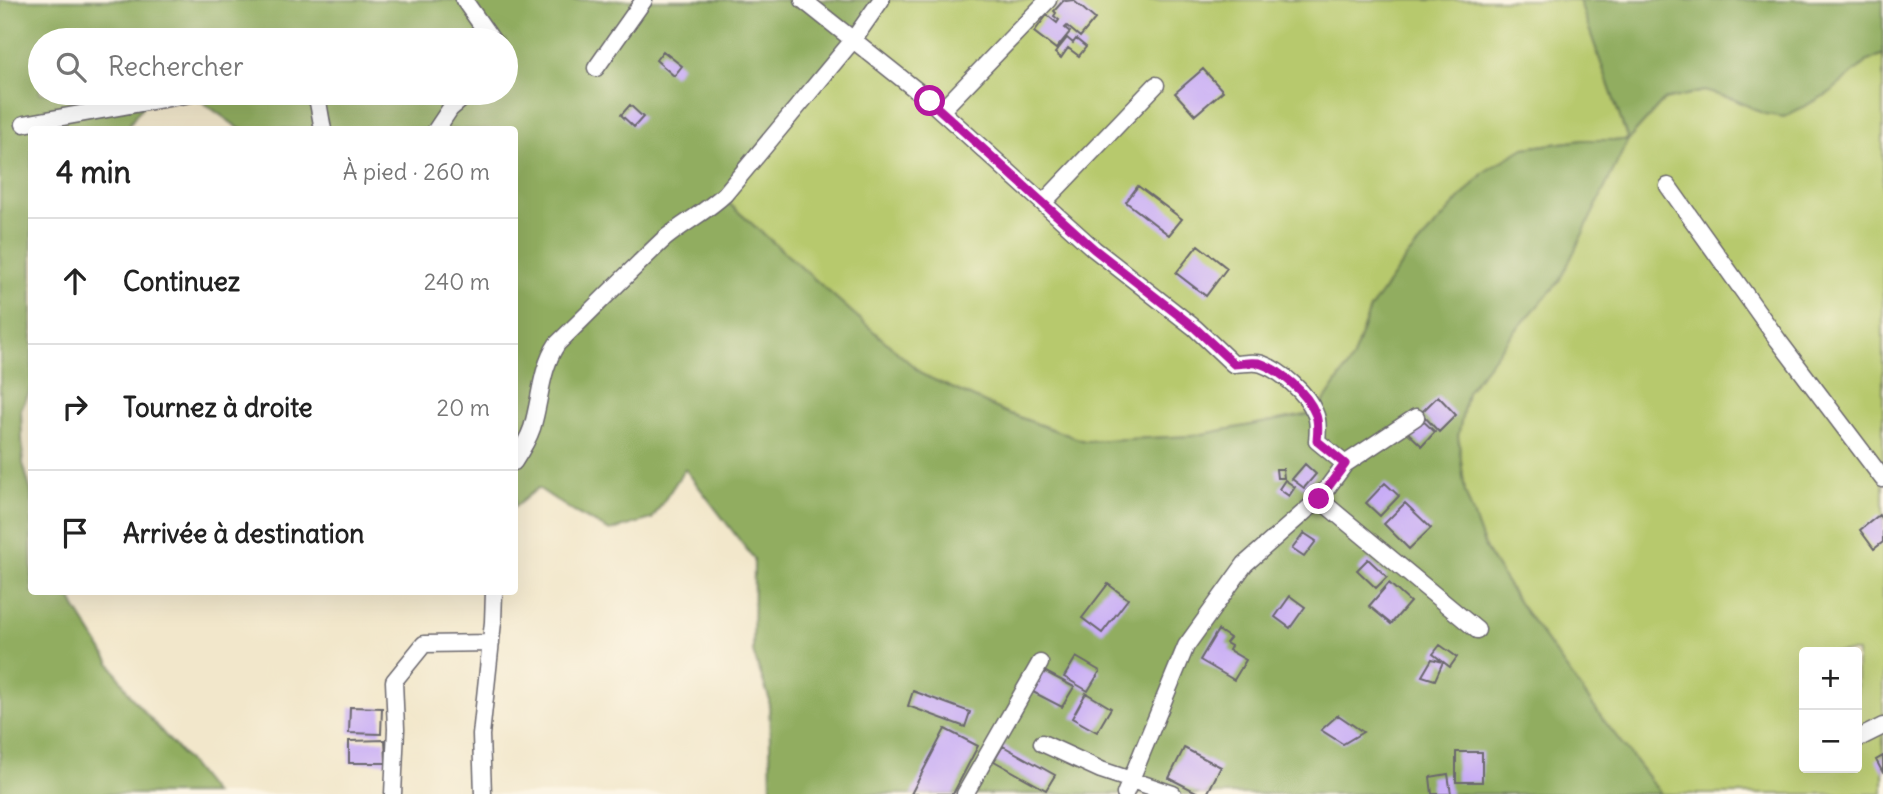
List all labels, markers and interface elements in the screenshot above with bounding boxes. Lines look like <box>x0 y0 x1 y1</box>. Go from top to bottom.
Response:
search box <box>28 28 518 105</box>
icon: search <box>52 48 90 86</box>
text: Rechercher <box>108 50 244 83</box>
route start <box>914 85 945 116</box>
text: 4 min <box>56 153 131 191</box>
text: À pied · 260 m <box>343 157 490 186</box>
icon: ahead <box>56 262 94 300</box>
text: Continuez <box>123 265 240 298</box>
text: 240 m <box>424 267 490 296</box>
icon: right <box>56 388 94 426</box>
text: Tournez à droite <box>123 391 313 424</box>
text: 20 m <box>437 393 490 422</box>
route end <box>1303 483 1334 514</box>
icon: arrive <box>56 514 94 552</box>
text: Arrivée à destination <box>123 517 364 550</box>
map controls <box>1799 647 1862 773</box>
button: + <box>1799 647 1862 710</box>
button: − <box>1799 710 1862 773</box>

